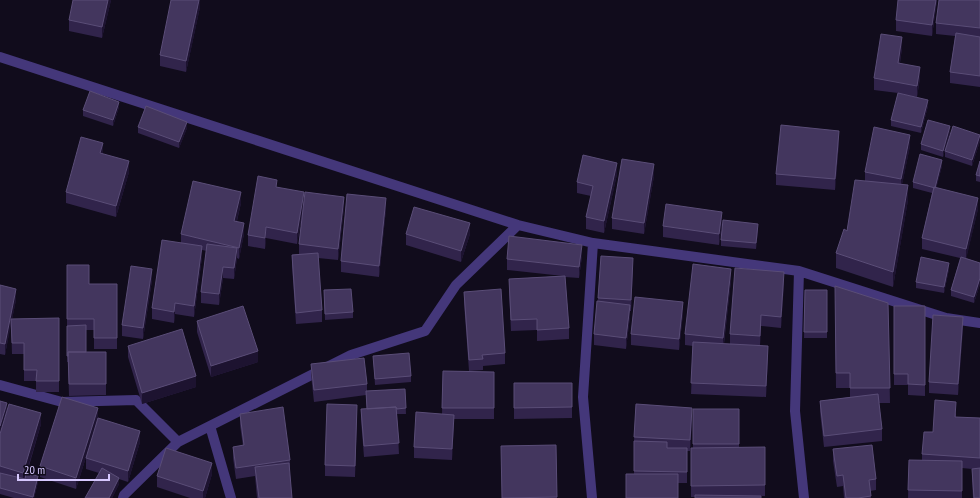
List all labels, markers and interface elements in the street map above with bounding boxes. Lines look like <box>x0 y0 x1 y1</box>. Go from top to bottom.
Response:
scale bar <box>18 456 109 482</box>
text: 20 m <box>24 462 45 477</box>

